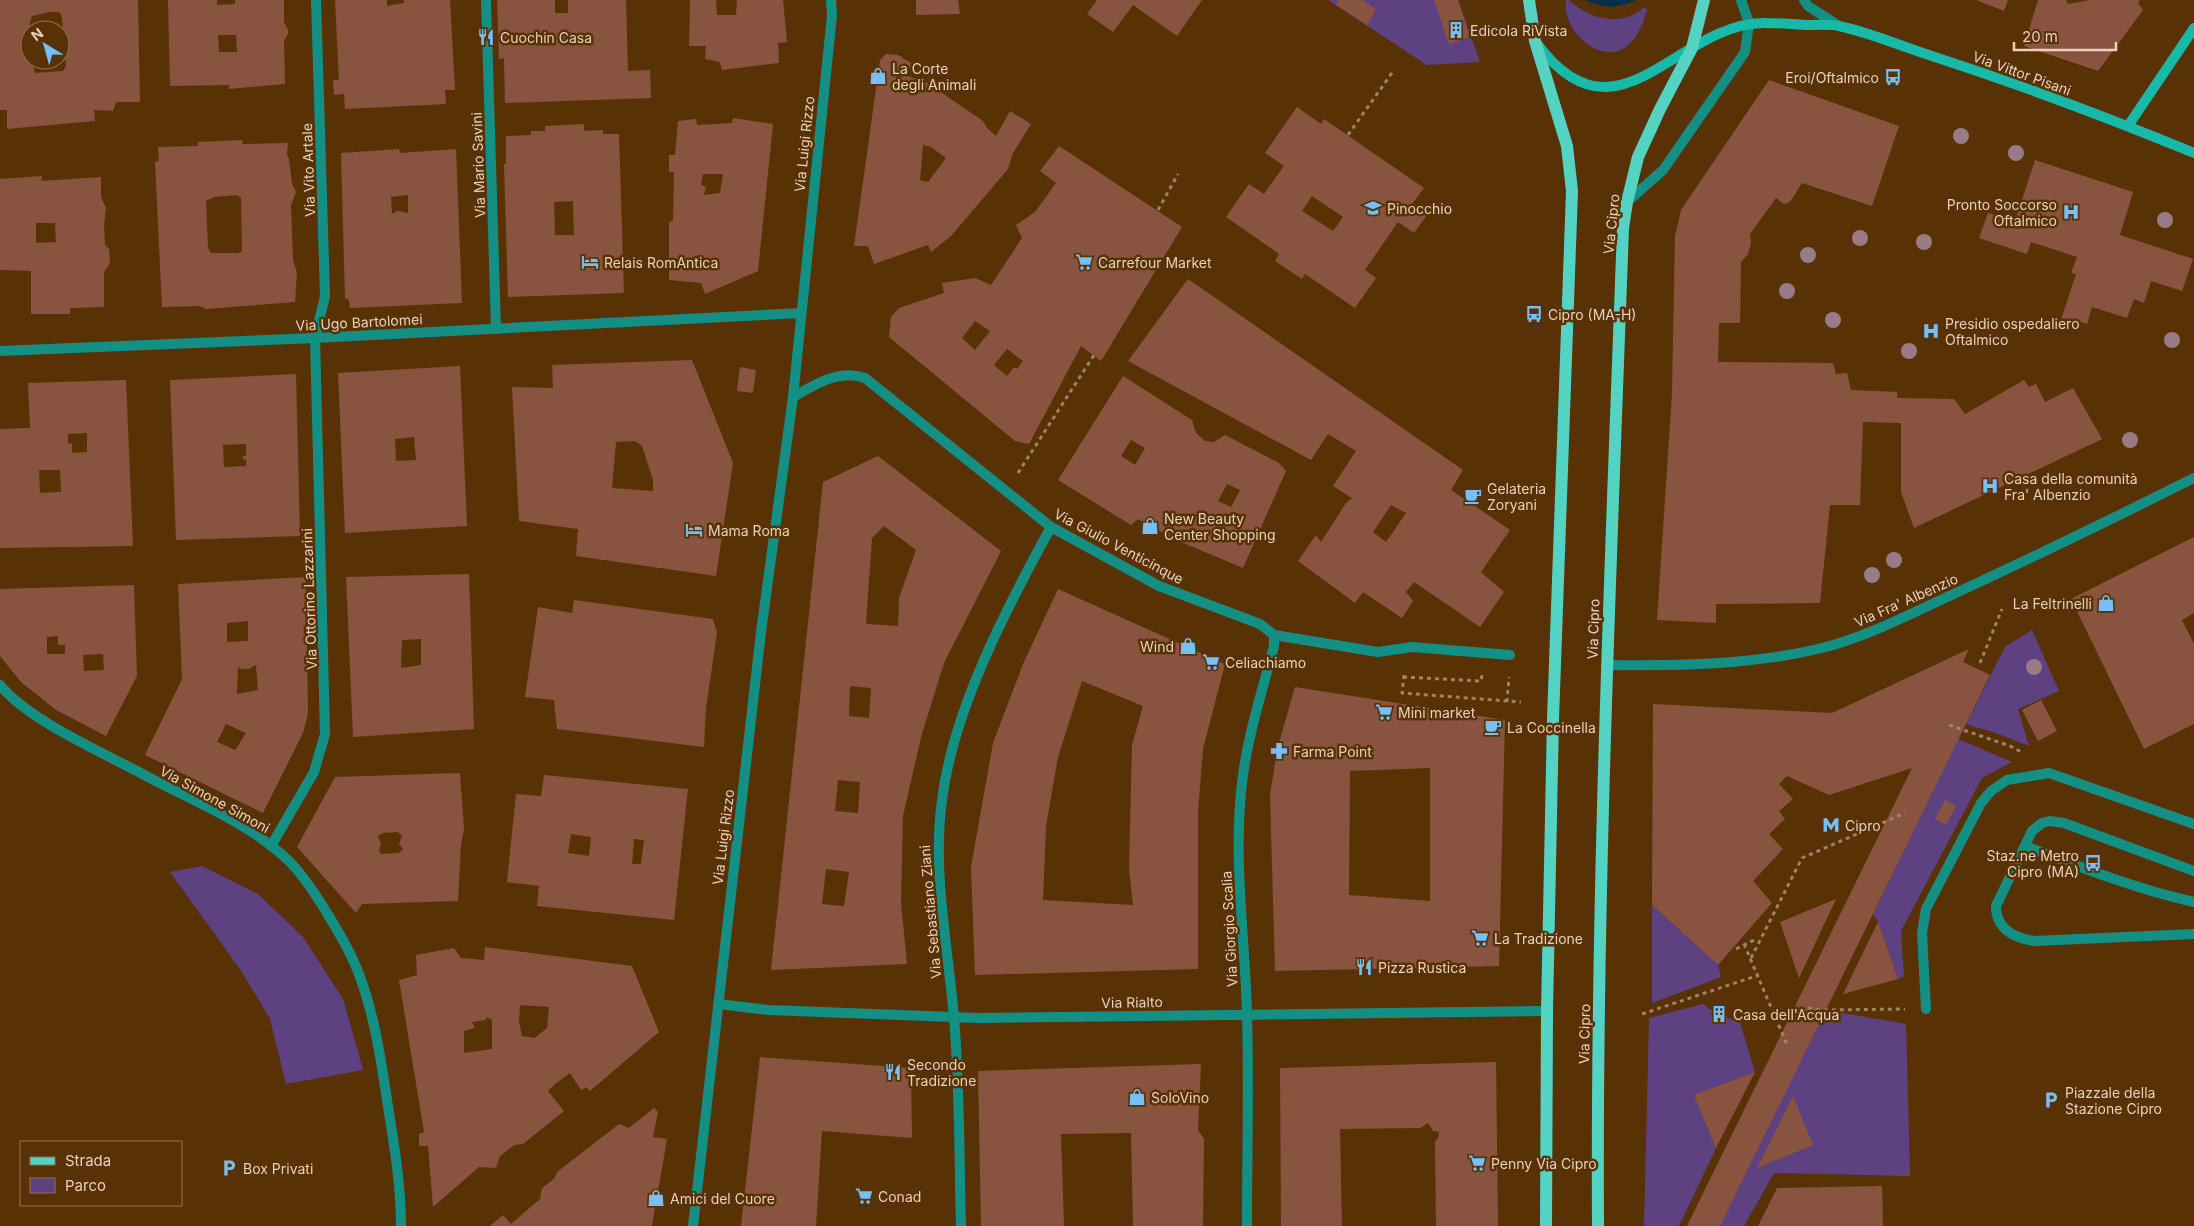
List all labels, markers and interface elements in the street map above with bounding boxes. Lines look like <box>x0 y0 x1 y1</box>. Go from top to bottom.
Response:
north arrow <box>20 20 70 70</box>
building icon: Edicola RiVista <box>1446 20 1466 40</box>
scale bar <box>2014 20 2116 52</box>
place label: Edicola RiVista <box>1470 22 1567 39</box>
text: N <box>27 24 46 44</box>
restaurant icon: Cuochin Casa <box>476 27 496 47</box>
text: 20 m <box>2022 27 2058 46</box>
place label: Cuochin Casa <box>500 29 592 46</box>
street label: Via Vittor Pisani <box>1970 47 2074 99</box>
place label: La Corte degli Animali <box>892 60 976 93</box>
shop icon: La Corte degli Animali <box>868 66 888 86</box>
bus stop icon: Eroi/Oftalmico <box>1883 67 1903 87</box>
place label: Eroi/Oftalmico <box>1785 69 1879 86</box>
street label: Via Luigi Rizzo <box>791 95 817 193</box>
street label: Via Mario Savini <box>468 112 488 218</box>
street label: Via Vito Artale <box>298 123 318 217</box>
street label: Via Cipro <box>1599 193 1623 255</box>
place label: Pronto Soccorso Oftalmico <box>1947 196 2057 229</box>
school or university icon: Pinocchio <box>1363 198 1383 218</box>
place label: Pinocchio <box>1387 200 1452 217</box>
hospital icon: Pronto Soccorso Oftalmico <box>2061 202 2081 222</box>
hotel icon: Relais RomAntica <box>580 252 600 272</box>
supermarket icon: Carrefour Market <box>1074 252 1094 272</box>
place label: Relais RomAntica <box>604 254 718 271</box>
place label: Carrefour Market <box>1098 254 1212 271</box>
bus stop icon: Cipro (MA-H) <box>1524 304 1544 324</box>
place label: Cipro (MA-H) <box>1548 306 1636 323</box>
street label: Via Ugo Bartolomei <box>295 310 423 334</box>
place label: Presidio ospedaliero Oftalmico <box>1945 315 2080 348</box>
hospital icon: Presidio ospedaliero Oftalmico <box>1921 321 1941 341</box>
place label: Casa della comunità Fra' Albenzio <box>2004 470 2138 503</box>
hospital icon: Casa della comunità Fra' Albenzio <box>1980 476 2000 496</box>
place label: Gelateria Zoryani <box>1487 480 1546 513</box>
cafe icon: Gelateria Zoryani <box>1463 486 1483 506</box>
street label: Via Giulio Venticinque <box>1051 505 1187 587</box>
place label: New Beauty Center Shopping <box>1164 510 1276 543</box>
shop icon: New Beauty Center Shopping <box>1140 516 1160 536</box>
hotel icon: Mama Roma <box>684 520 704 540</box>
place label: Mama Roma <box>708 522 790 539</box>
street label: Via Ottorino Lazzarini <box>298 528 320 670</box>
street label: Via Fra' Albenzio <box>1852 570 1960 630</box>
shop icon: La Feltrinelli <box>2096 593 2116 613</box>
place label: La Feltrinelli <box>2013 595 2092 612</box>
street label: Via Cipro <box>1583 598 1603 660</box>
shop icon: Wind <box>1178 636 1198 656</box>
place label: Wind <box>1140 638 1174 655</box>
supermarket icon: Celiachiamo <box>1201 652 1221 672</box>
place label: Celiachiamo <box>1225 654 1306 671</box>
supermarket icon: Mini market <box>1374 702 1394 722</box>
place label: Mini market <box>1398 704 1476 721</box>
cafe icon: La Coccinella <box>1483 717 1503 737</box>
place label: La Coccinella <box>1507 719 1596 736</box>
pharmacy icon: Farma Point <box>1269 741 1289 761</box>
place label: Farma Point <box>1293 743 1372 760</box>
street label: Via Simone Simoni <box>157 762 273 836</box>
street label: Via Luigi Rizzo <box>709 788 737 886</box>
metro station icon: Cipro <box>1821 815 1841 835</box>
place label: Cipro <box>1845 817 1881 834</box>
street label: Via Sebastiano Ziani <box>916 844 944 980</box>
place label: Staz.ne Metro Cipro (MA) <box>1987 847 2079 880</box>
bus stop icon: Staz.ne Metro Cipro (MA) <box>2083 853 2103 873</box>
street label: Via Giorgio Scalia <box>1217 871 1241 987</box>
supermarket icon: La Tradizione <box>1470 928 1490 948</box>
place label: La Tradizione <box>1494 930 1583 947</box>
restaurant icon: Pizza Rustica <box>1354 957 1374 977</box>
place label: Pizza Rustica <box>1378 959 1466 976</box>
street label: Via Rialto <box>1101 993 1163 1011</box>
street label: Via Cipro <box>1575 1004 1593 1064</box>
building icon: Casa dell'Acqua <box>1709 1004 1729 1024</box>
place label: Casa dell'Acqua <box>1733 1006 1839 1023</box>
place label: Secondo Tradizione <box>907 1056 976 1089</box>
restaurant icon: Secondo Tradizione <box>883 1062 903 1082</box>
place label: Piazzale della Stazione Cipro <box>2065 1084 2162 1117</box>
shop icon: SoloVino <box>1127 1087 1147 1107</box>
place label: SoloVino <box>1151 1089 1209 1106</box>
parking icon: Piazzale della Stazione Cipro <box>2041 1090 2061 1110</box>
legend <box>20 1141 182 1206</box>
text: Strada <box>65 1151 111 1170</box>
supermarket icon: Penny Via Cipro <box>1467 1153 1487 1173</box>
place label: Penny Via Cipro <box>1491 1155 1597 1172</box>
parking icon: Box Privati <box>219 1158 239 1178</box>
place label: Box Privati <box>243 1160 313 1177</box>
text: Parco <box>65 1176 106 1195</box>
supermarket icon: Conad <box>854 1186 874 1206</box>
shop icon: Amici del Cuore <box>646 1188 666 1208</box>
place label: Conad <box>878 1188 921 1205</box>
place label: Amici del Cuore <box>670 1190 775 1207</box>

